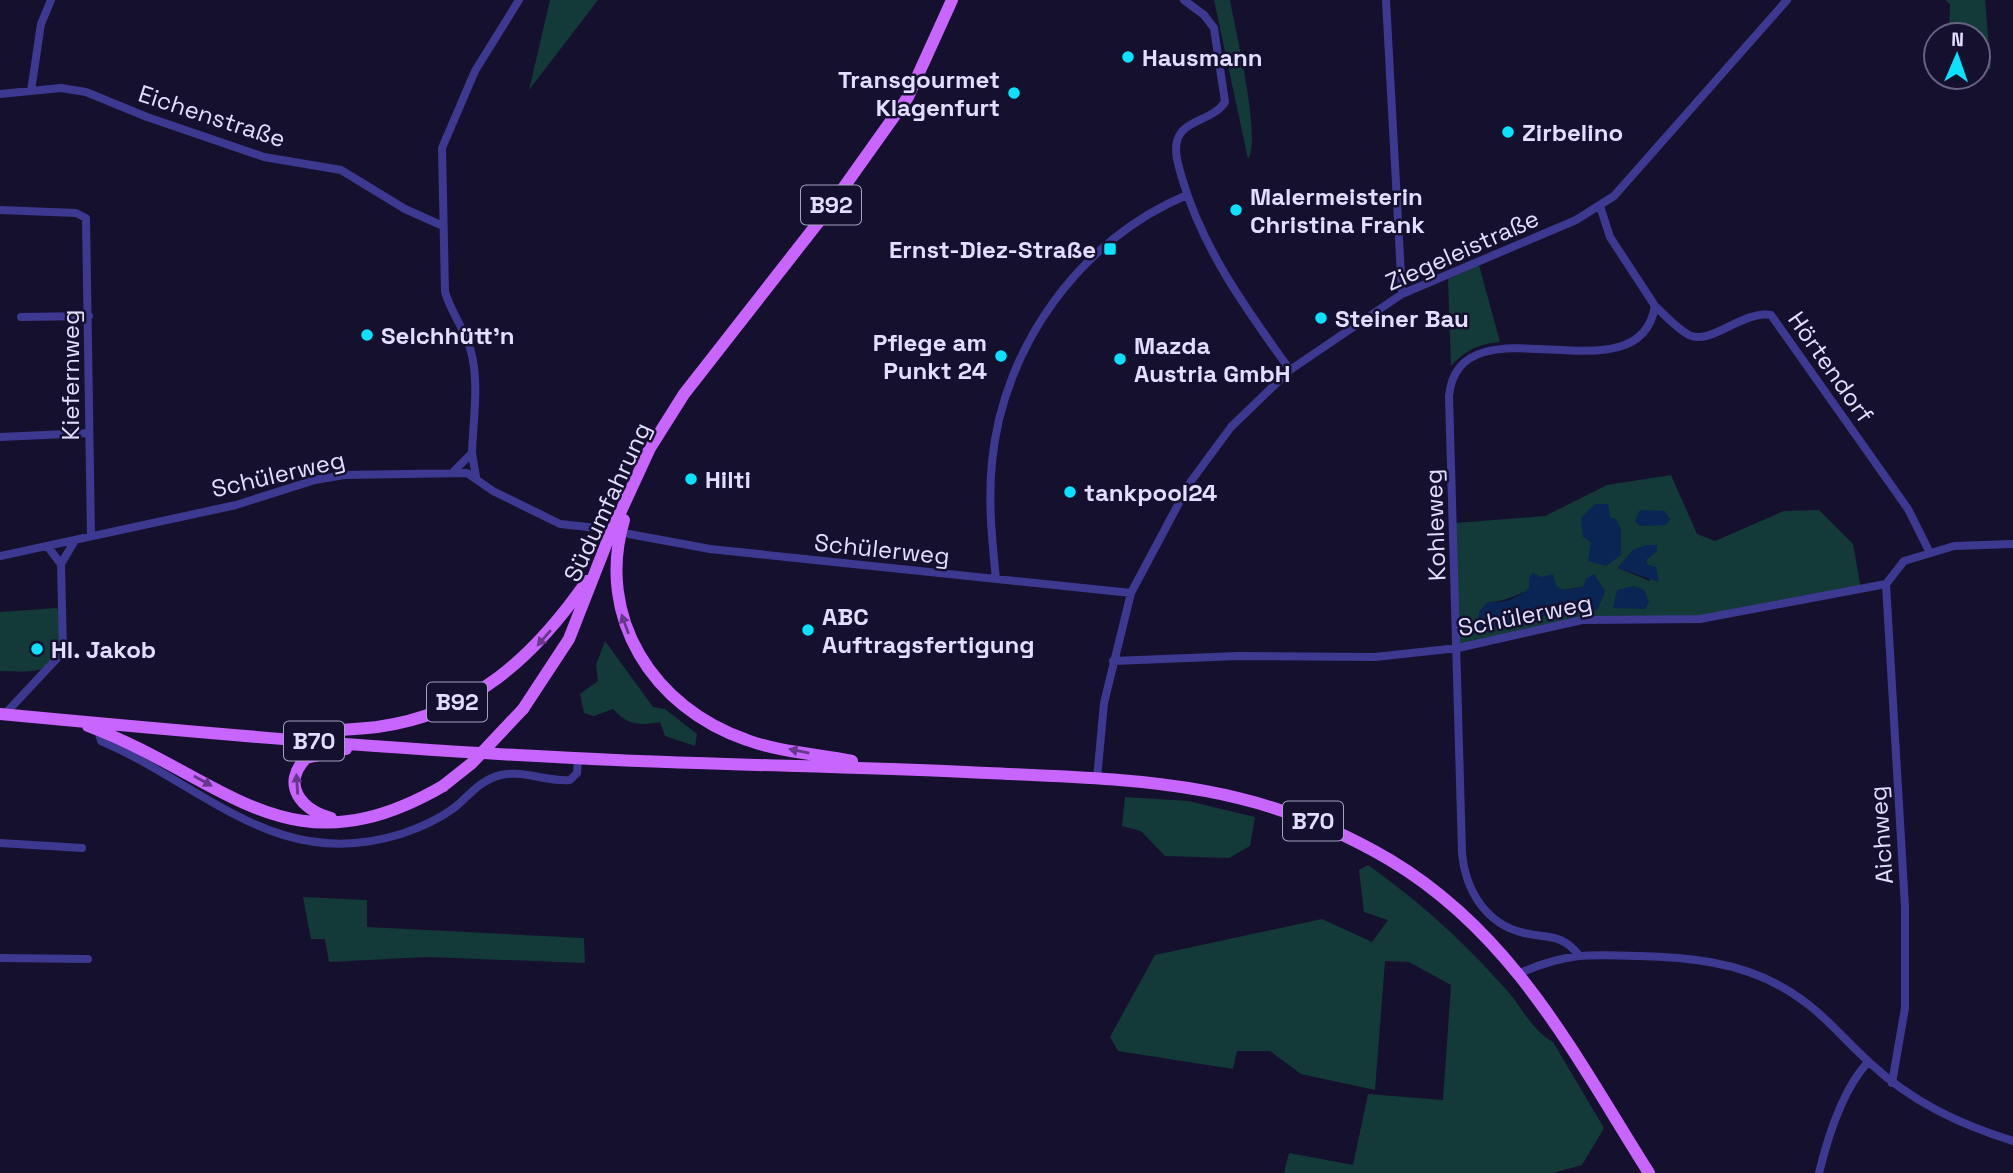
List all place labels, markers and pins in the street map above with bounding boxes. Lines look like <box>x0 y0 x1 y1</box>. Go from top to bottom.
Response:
place label: Hausmann <box>1142 42 1263 73</box>
marker: Hausmann <box>1120 49 1136 65</box>
place label: Transgourmet Klagenfurt <box>838 64 1000 123</box>
marker: Transgourmet Klagenfurt <box>1006 85 1022 101</box>
place label: Zirbelino <box>1522 117 1623 148</box>
marker: Zirbelino <box>1500 124 1516 140</box>
place label: Malermeisterin Christina Frank <box>1250 181 1425 240</box>
marker: Malermeisterin Christina Frank <box>1228 202 1244 218</box>
place label: Ernst-Diez-Straße <box>889 234 1096 265</box>
marker: Ernst-Diez-Straße <box>1102 241 1118 257</box>
place label: Steiner Bau <box>1335 303 1469 334</box>
marker: Steiner Bau <box>1313 310 1329 326</box>
place label: Selchhütt'n <box>381 320 515 351</box>
marker: Selchhütt'n <box>359 327 375 343</box>
place label: Pflege am Punkt 24 <box>873 327 987 386</box>
place label: Mazda Austria GmbH <box>1134 330 1291 389</box>
marker: Pflege am Punkt 24 <box>993 348 1009 364</box>
marker: Mazda Austria GmbH <box>1112 351 1128 367</box>
place label: Hilti <box>705 464 751 495</box>
marker: Hilti <box>683 471 699 487</box>
place label: tankpool24 <box>1084 477 1217 508</box>
marker: tankpool24 <box>1062 484 1078 500</box>
place label: ABC Auftragsfertigung <box>822 601 1035 660</box>
marker: ABC Auftragsfertigung <box>800 622 816 638</box>
place label: Hl. Jakob <box>51 634 156 665</box>
marker: Hl. Jakob <box>29 641 45 657</box>

